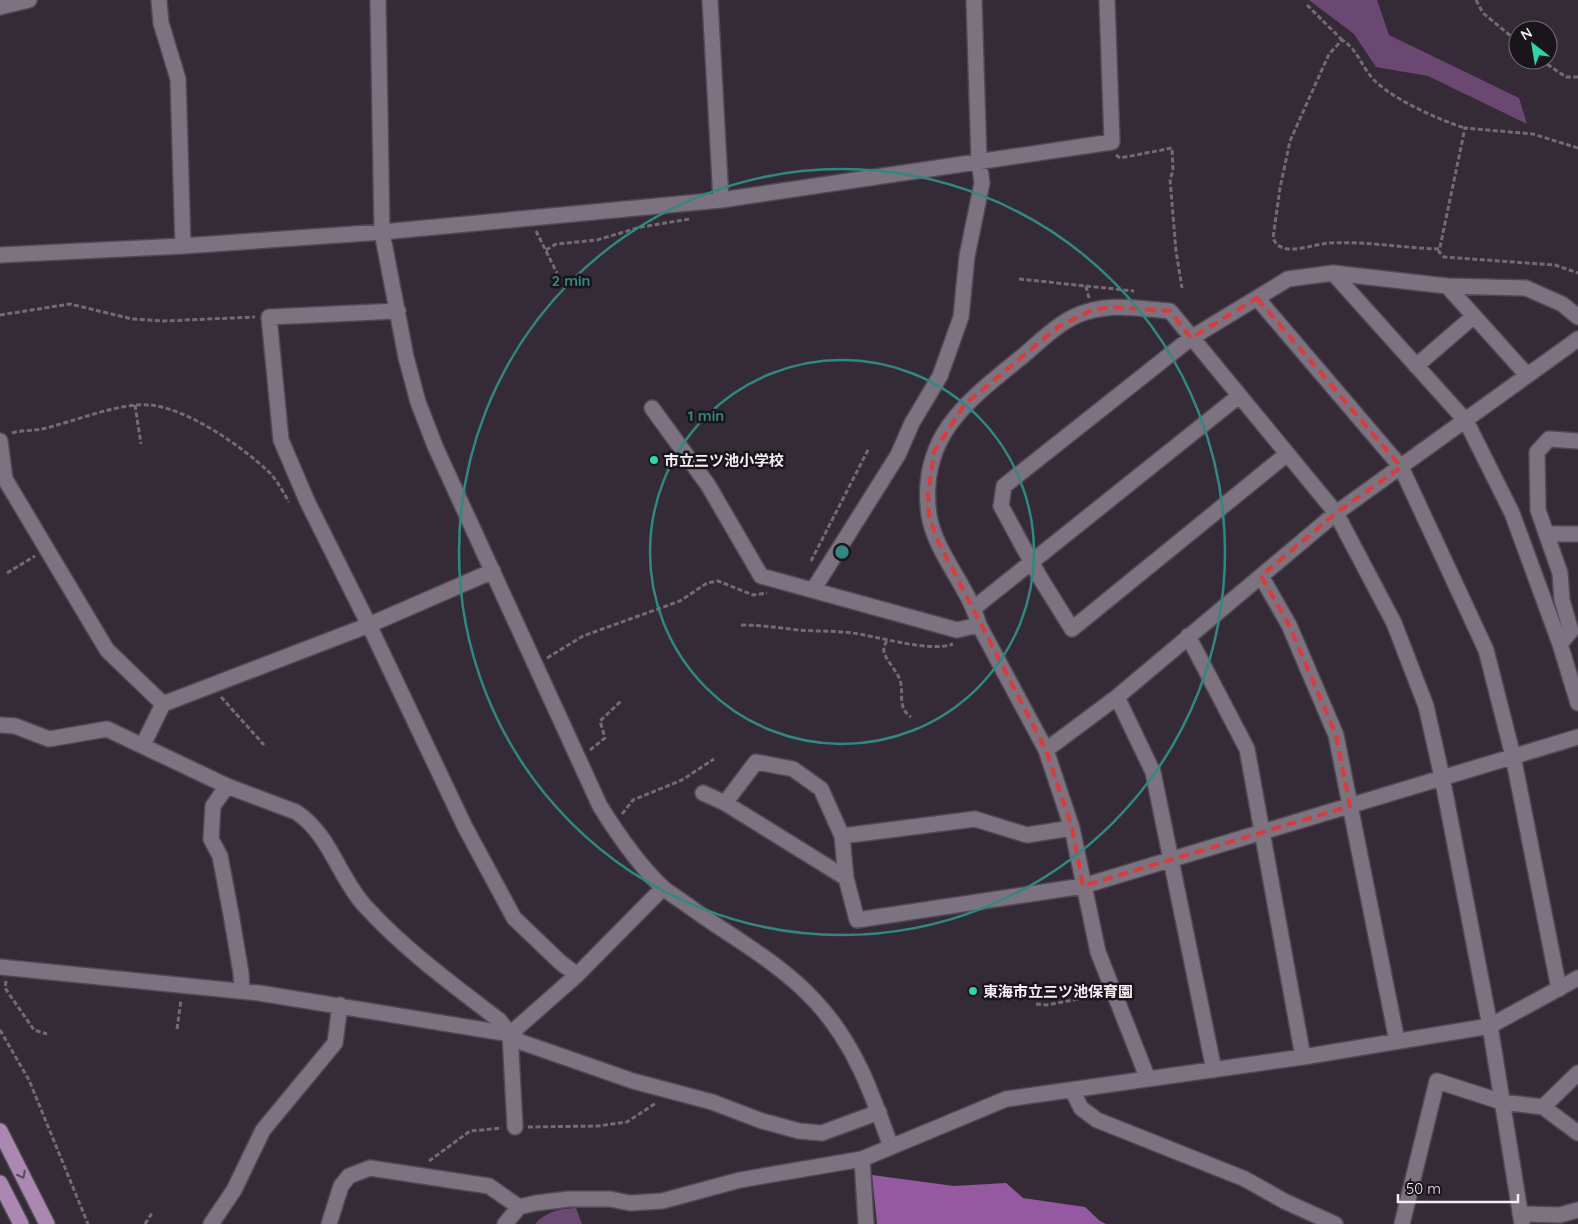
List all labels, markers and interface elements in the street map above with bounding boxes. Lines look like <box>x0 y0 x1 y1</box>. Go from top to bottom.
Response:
north arrow <box>1508 20 1558 70</box>
text: N <box>1517 23 1535 44</box>
text: 2 min <box>551 271 591 290</box>
text: 1 min <box>688 406 724 425</box>
place label: 市立三ツ池小学校 <box>664 451 784 470</box>
marker: 市立三ツ池小学校 <box>648 454 660 466</box>
centre of rings <box>833 543 851 561</box>
place label: 東海市立三ツ池保育園 <box>983 982 1133 1001</box>
marker: 東海市立三ツ池保育園 <box>967 985 979 997</box>
one-way arrow <box>16 1170 26 1179</box>
scale bar <box>1398 1172 1518 1204</box>
text: 50 m <box>1406 1179 1441 1198</box>

